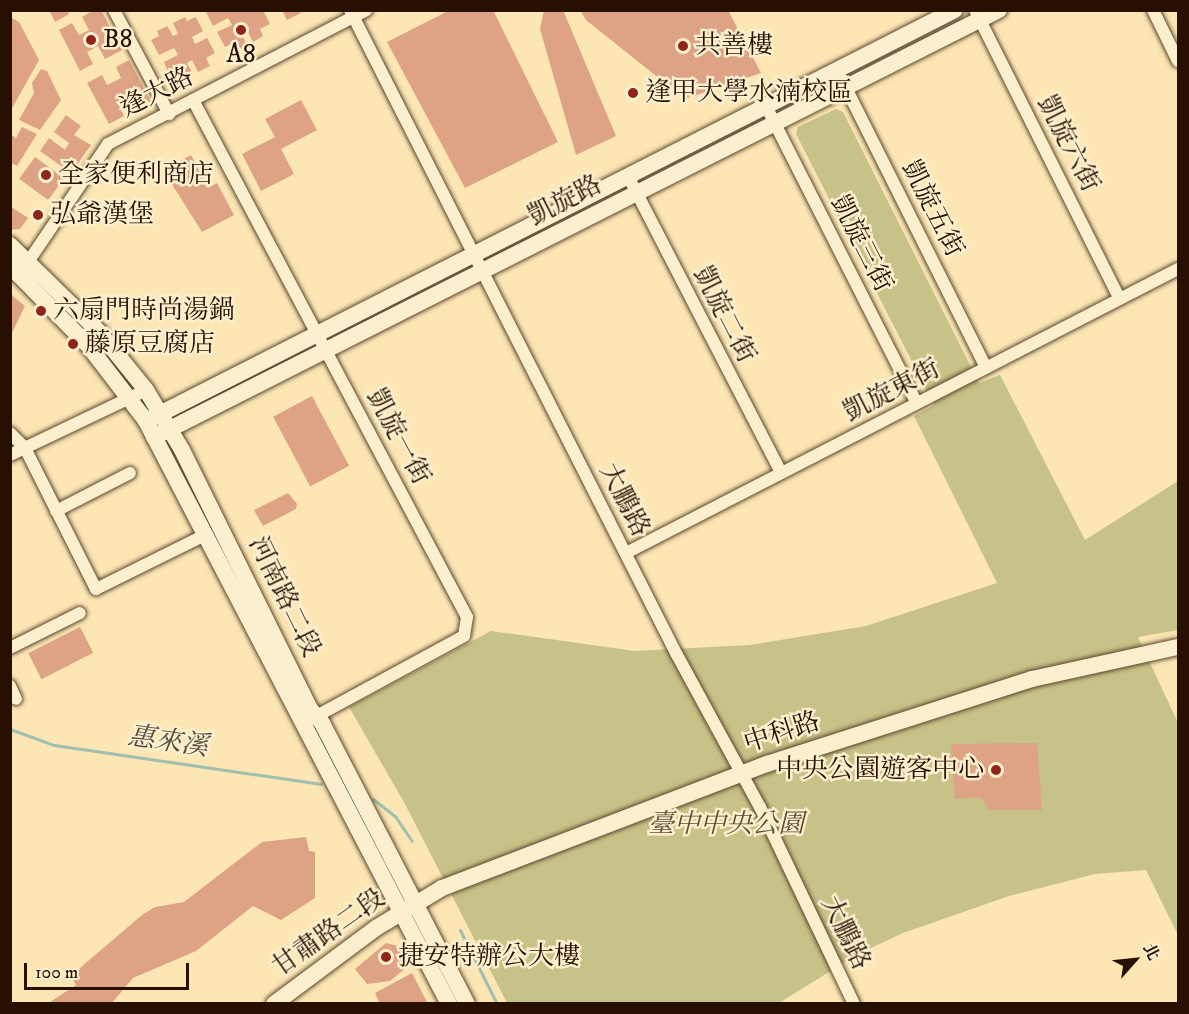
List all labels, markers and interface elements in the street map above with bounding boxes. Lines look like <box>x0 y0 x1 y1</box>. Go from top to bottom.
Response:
marker: A8 <box>234 23 248 37</box>
place label: B8 <box>103 24 132 56</box>
place label: 共善樓 <box>695 30 773 62</box>
marker: B8 <box>84 33 98 47</box>
place label: A8 <box>226 39 256 71</box>
marker: 共善樓 <box>676 39 690 53</box>
street label: 逢大路 <box>115 61 199 125</box>
place label: 逢甲大學水湳校區 <box>645 77 853 109</box>
marker: 逢甲大學水湳校區 <box>626 86 640 100</box>
street label: 凱旋六街 <box>1030 91 1106 197</box>
street label: 凱旋五街 <box>894 156 970 262</box>
place label: 全家便利商店 <box>58 159 214 191</box>
marker: 全家便利商店 <box>39 168 53 182</box>
street label: 凱旋路 <box>523 169 607 233</box>
street label: 凱旋三街 <box>823 191 899 297</box>
place label: 弘爺漢堡 <box>50 199 154 231</box>
marker: 弘爺漢堡 <box>31 208 45 222</box>
street label: 凱旋二街 <box>686 262 762 368</box>
place label: 六扇門時尚湯鍋 <box>53 295 235 327</box>
marker: 六扇門時尚湯鍋 <box>34 304 48 318</box>
place label: 藤原豆腐店 <box>85 328 215 360</box>
marker: 藤原豆腐店 <box>66 337 80 351</box>
street label: 凱旋東街 <box>839 353 945 429</box>
street label: 凱旋一街 <box>360 384 436 490</box>
street label: 大鵬路 <box>592 458 656 542</box>
street label: 河南路二段 <box>241 532 327 662</box>
street label: 中科路 <box>740 706 824 760</box>
water label: 惠來溪 <box>126 720 210 764</box>
place label: 中央公園遊客中心 <box>776 754 984 786</box>
marker: 中央公園遊客中心 <box>989 763 1003 777</box>
park label: 臺中中央公園 <box>648 809 804 841</box>
street label: 甘肅路二段 <box>267 883 391 983</box>
street label: 大鵬路 <box>814 891 876 975</box>
north arrow <box>1105 930 1165 990</box>
text: 北 <box>1138 940 1164 963</box>
place label: 捷安特辦公大樓 <box>398 941 580 973</box>
marker: 捷安特辦公大樓 <box>379 950 393 964</box>
scale bar <box>27 951 192 989</box>
text: 100 m <box>35 962 78 984</box>

